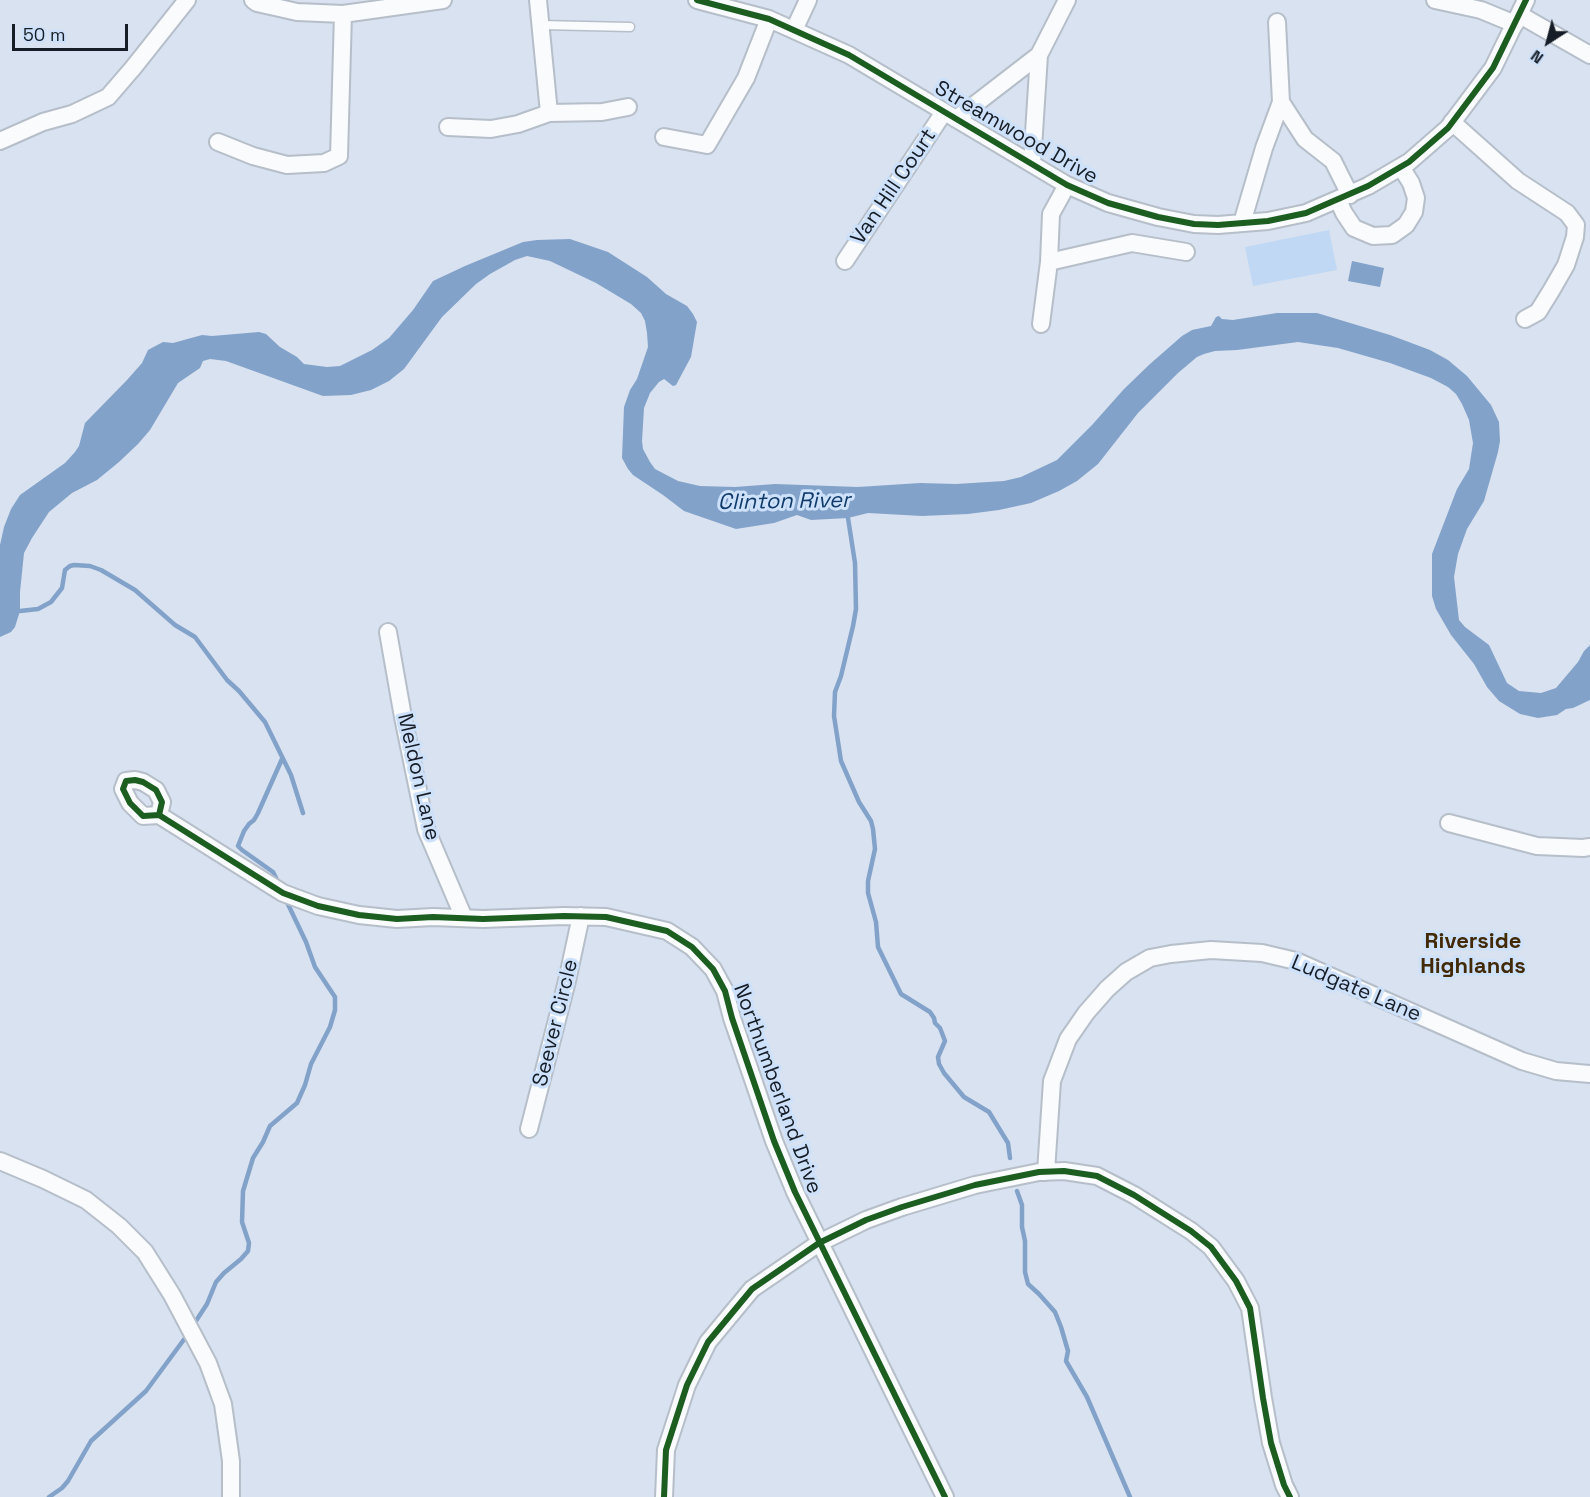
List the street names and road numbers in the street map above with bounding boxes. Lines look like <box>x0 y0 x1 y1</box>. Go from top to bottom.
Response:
street label: Streamwood Drive <box>930 76 1102 190</box>
street label: Van Hill Court <box>846 124 942 250</box>
street label: Meldon Lane <box>391 711 445 843</box>
street label: Ludgate Lane <box>1287 950 1425 1028</box>
street label: Seever Circle <box>528 957 584 1089</box>
street label: Northumberland Drive <box>727 981 827 1197</box>

